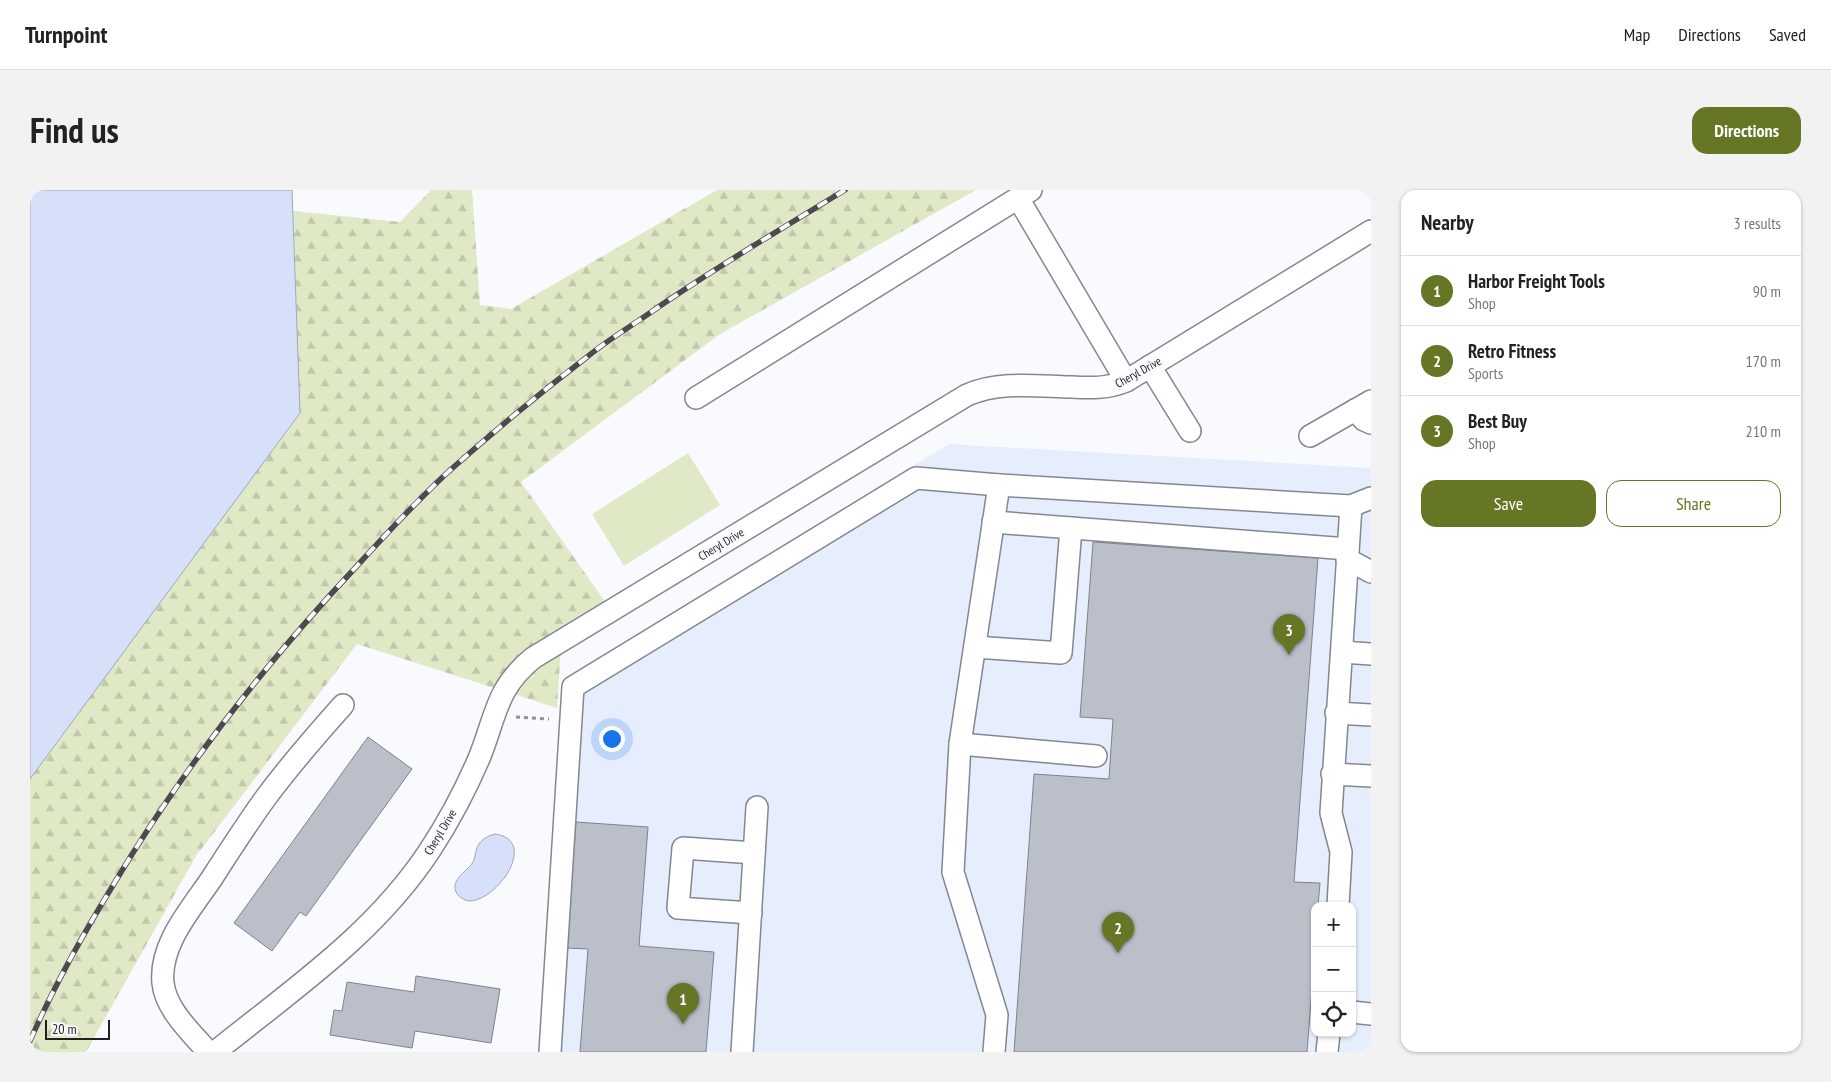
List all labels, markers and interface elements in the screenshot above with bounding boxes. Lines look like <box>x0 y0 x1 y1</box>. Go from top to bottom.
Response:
text: Turnpoint <box>25 19 107 50</box>
text: Map <box>1624 23 1650 46</box>
text: Directions <box>1678 23 1741 46</box>
text: Saved <box>1769 23 1806 46</box>
text: Find us <box>30 107 119 153</box>
button: Directions <box>1692 107 1801 154</box>
text: Nearby <box>1421 209 1474 236</box>
text: 3 results <box>1734 213 1781 233</box>
text: Harbor Freight Tools <box>1468 269 1605 293</box>
text: 1 <box>1433 281 1441 301</box>
text: 90 m <box>1753 281 1781 301</box>
text: Shop <box>1468 293 1496 313</box>
text: Retro Fitness <box>1468 339 1556 363</box>
text: 2 <box>1433 351 1441 371</box>
text: 170 m <box>1746 351 1781 371</box>
street label: Cheryl Drive <box>1112 353 1164 391</box>
text: Sports <box>1468 363 1503 383</box>
text: Best Buy <box>1468 409 1527 433</box>
text: 3 <box>1433 421 1441 441</box>
text: 210 m <box>1746 421 1781 441</box>
text: Shop <box>1468 433 1496 453</box>
button: Save <box>1421 480 1596 527</box>
button: Share <box>1606 480 1781 527</box>
street label: Cheryl Drive <box>695 525 747 563</box>
pin: 3 <box>1273 614 1305 655</box>
your location <box>599 726 625 752</box>
street label: Cheryl Drive <box>421 806 459 858</box>
map controls <box>1311 902 1356 1037</box>
button: + <box>1311 902 1356 947</box>
pin: 2 <box>1102 912 1134 953</box>
button: − <box>1311 947 1356 992</box>
pin: 1 <box>667 983 699 1024</box>
button: locate <box>1311 992 1356 1037</box>
scale bar <box>45 1017 110 1040</box>
text: 20 m <box>52 1020 77 1038</box>

